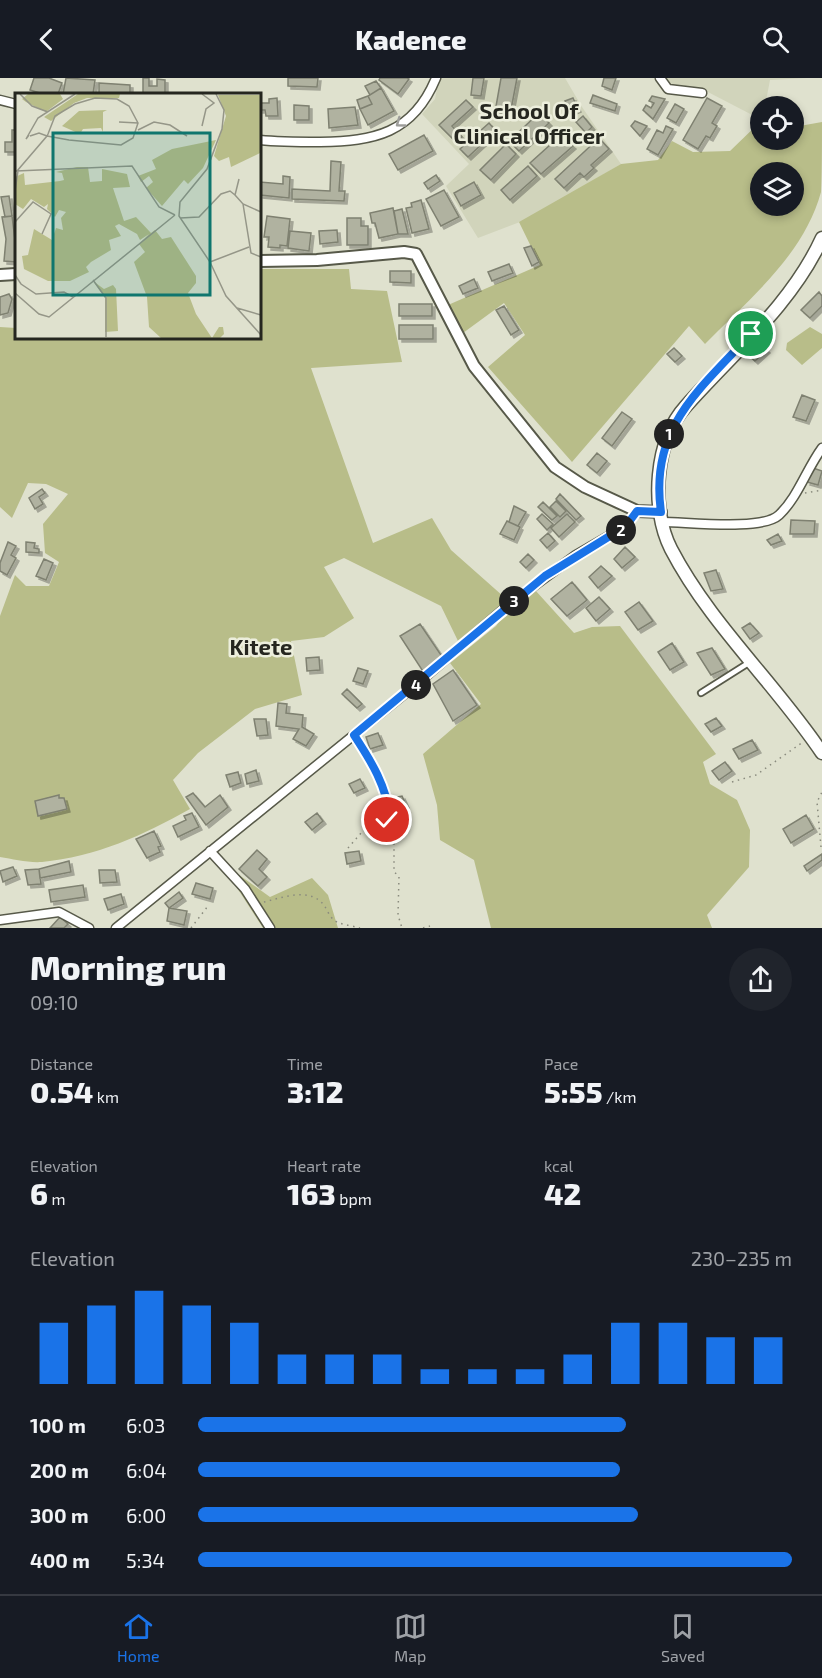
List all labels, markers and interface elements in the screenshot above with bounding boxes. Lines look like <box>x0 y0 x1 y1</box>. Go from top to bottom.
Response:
icon: back <box>30 23 63 56</box>
text: Kadence <box>355 23 467 55</box>
icon: search <box>759 23 792 56</box>
inset map <box>15 93 261 339</box>
map controls <box>750 96 804 216</box>
button: locate <box>750 96 804 150</box>
district label: School Of Clinical Officer <box>453 97 605 148</box>
one-way arrow <box>396 116 407 127</box>
button: layers <box>750 162 804 216</box>
pin <box>725 308 776 359</box>
icon: arrive <box>734 317 767 350</box>
pin: 1 <box>654 419 684 449</box>
text: 1 <box>666 424 672 443</box>
pin: 2 <box>606 515 636 545</box>
text: 2 <box>616 520 626 539</box>
pin: 3 <box>499 586 529 616</box>
text: 3 <box>509 591 519 610</box>
district label: Kitete <box>230 633 292 659</box>
pin: 4 <box>401 670 431 700</box>
text: 4 <box>411 675 421 694</box>
pin <box>361 794 412 845</box>
icon: check <box>370 803 403 836</box>
text: Morning run <box>30 947 227 987</box>
button: share <box>729 948 792 1011</box>
text: 09:10 <box>30 990 78 1014</box>
text: Distance <box>30 1054 93 1073</box>
text: Time <box>287 1054 323 1073</box>
text: Pace <box>544 1054 578 1073</box>
text: 0.54 <box>30 1073 93 1109</box>
text: 3:12 <box>287 1073 344 1109</box>
text: 5:55 <box>544 1073 603 1109</box>
text: km <box>93 1087 119 1106</box>
text: /km <box>603 1087 637 1106</box>
text: Elevation <box>30 1156 98 1175</box>
text: Heart rate <box>287 1156 361 1175</box>
text: kcal <box>544 1156 573 1175</box>
text: 6 <box>30 1175 48 1211</box>
text: 163 <box>287 1175 336 1211</box>
text: 42 <box>544 1175 581 1211</box>
text: m <box>48 1189 66 1208</box>
text: bpm <box>336 1189 372 1208</box>
text: Elevation <box>30 1246 115 1270</box>
text: 230–235 m <box>691 1246 792 1270</box>
text: 100 m <box>30 1413 86 1437</box>
text: 6:03 <box>126 1413 165 1437</box>
text: 200 m <box>30 1458 89 1482</box>
text: 6:04 <box>126 1458 167 1482</box>
text: 300 m <box>30 1503 89 1527</box>
text: 6:00 <box>126 1503 166 1527</box>
text: 400 m <box>30 1548 90 1572</box>
text: 5:34 <box>126 1548 165 1572</box>
tab: Home <box>117 1610 160 1665</box>
tab: Map <box>394 1610 427 1665</box>
tab: Saved <box>661 1610 705 1665</box>

